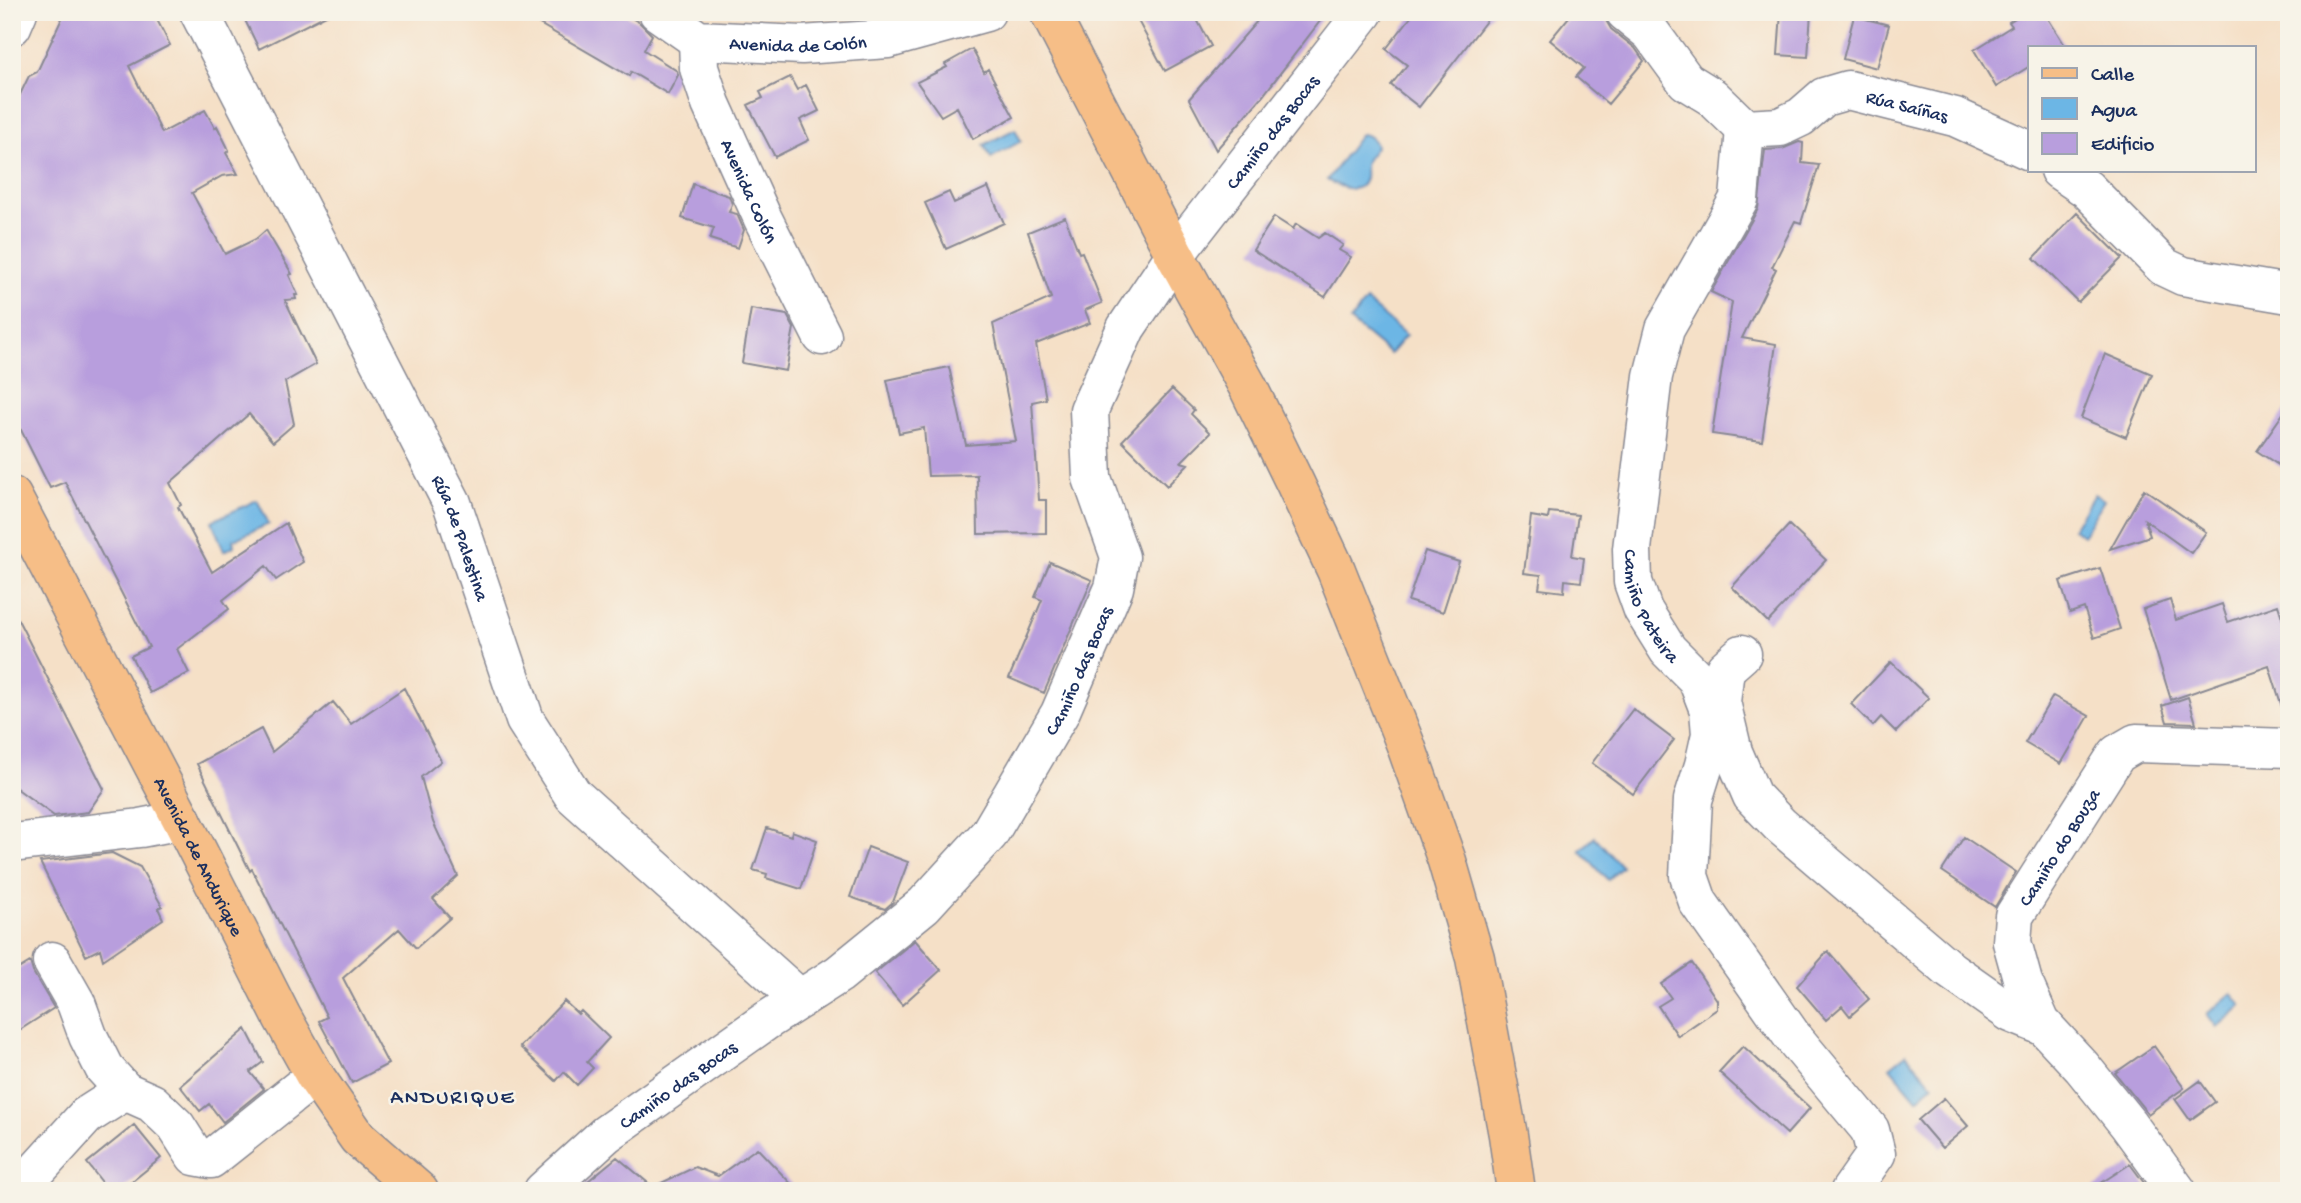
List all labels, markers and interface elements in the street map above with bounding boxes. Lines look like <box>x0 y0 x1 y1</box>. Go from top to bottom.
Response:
street label: Avenida de Colón <box>729 33 868 60</box>
legend <box>2028 46 2256 172</box>
text: Calle <box>2091 64 2135 89</box>
street label: Camiño das Bocas <box>1222 71 1326 195</box>
street label: Rúa Saíñas <box>1863 87 1951 130</box>
text: Agua <box>2091 100 2138 125</box>
text: Edificio <box>2091 134 2155 159</box>
street label: Avenida Colón <box>713 136 781 248</box>
street label: Rúa de Palestina <box>425 472 493 606</box>
street label: Camiño Pateira <box>1617 549 1683 670</box>
street label: Camiño das Bocas <box>1041 603 1120 740</box>
street label: Avenida de Andurique <box>147 774 247 941</box>
street label: Camiño do Bouza <box>2015 784 2108 912</box>
street label: Camiño das Bocas <box>616 1037 743 1136</box>
district label: ANDURIQUE <box>390 1087 516 1112</box>

